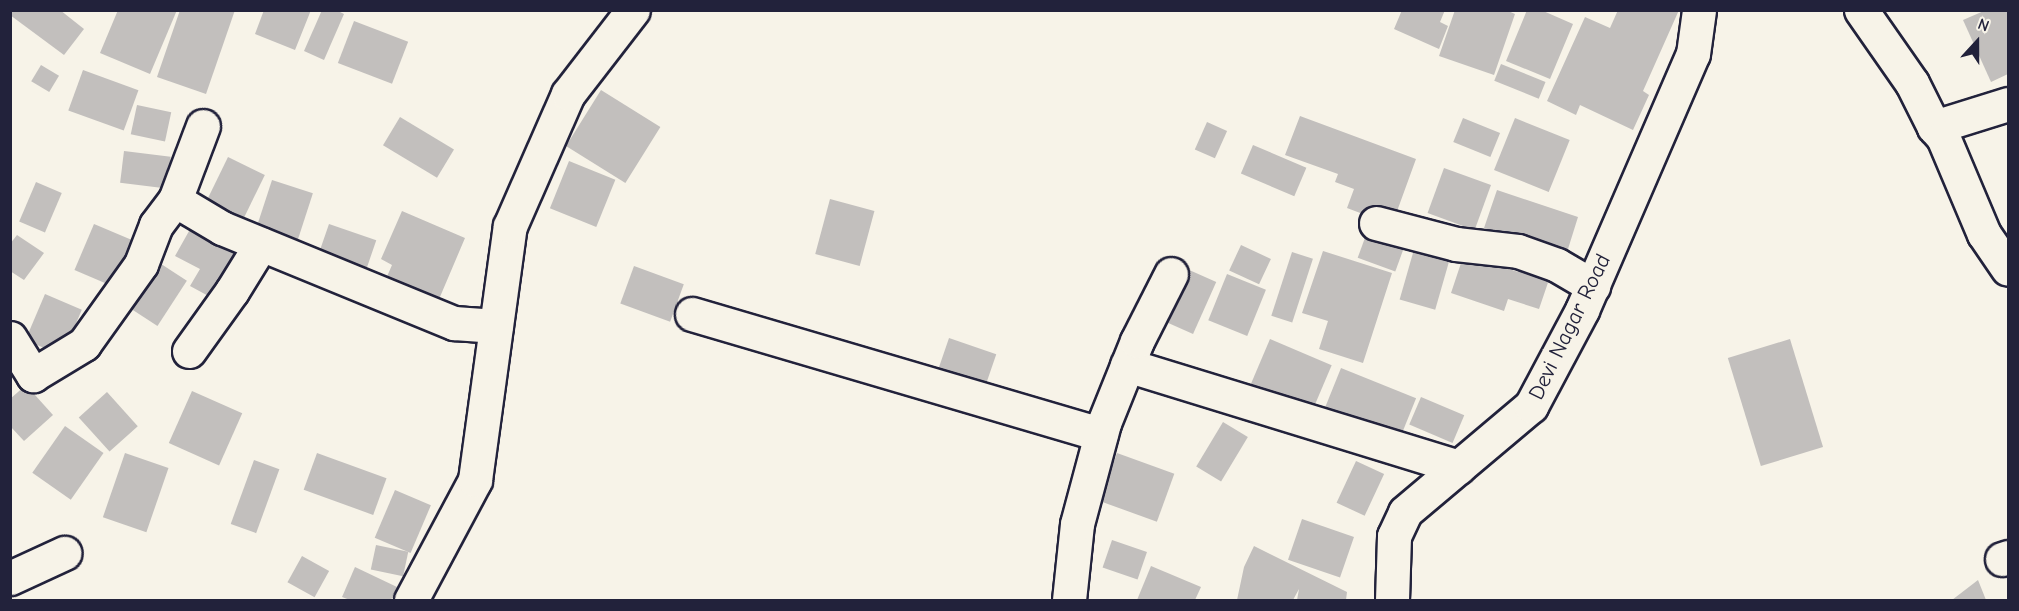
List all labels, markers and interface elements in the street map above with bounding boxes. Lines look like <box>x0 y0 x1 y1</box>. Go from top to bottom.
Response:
north arrow <box>1947 12 2007 72</box>
text: N <box>1975 15 1992 35</box>
street label: Devi Nagar Road <box>1523 250 1617 404</box>

